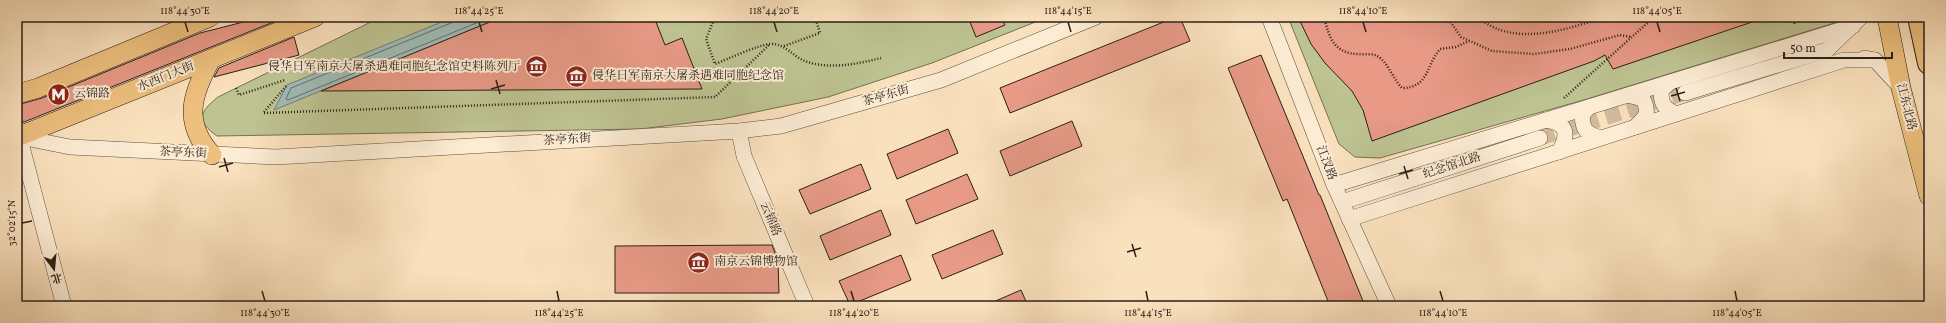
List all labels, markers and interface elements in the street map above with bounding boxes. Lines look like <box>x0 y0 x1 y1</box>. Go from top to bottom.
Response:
text: 118°44'30"E <box>160 4 210 18</box>
text: 118°44'25"E <box>455 4 503 18</box>
text: 118°44'20"E <box>749 4 799 18</box>
text: 118°44'15"E <box>1044 4 1092 18</box>
text: 118°44'10"E <box>1339 4 1387 18</box>
text: 118°44'05"E <box>1632 4 1682 18</box>
scale bar <box>1784 34 1892 60</box>
text: 50 m <box>1790 41 1816 57</box>
museum icon: 侵华日军南京大屠杀遇难同胞纪念馆史料陈列厅 <box>523 54 549 80</box>
street label: 水西门大街 <box>135 58 198 96</box>
place label: 侵华日军南京大屠杀遇难同胞纪念馆史料陈列厅 <box>268 59 520 75</box>
museum icon: 侵华日军南京大屠杀遇难同胞纪念馆 <box>564 63 590 89</box>
place label: 侵华日军南京大屠杀遇难同胞纪念馆 <box>592 68 784 84</box>
metro station icon: 云锦路 <box>45 81 71 107</box>
street label: 茶亭东街 <box>861 81 912 110</box>
street label: 江东北路 <box>1892 82 1920 132</box>
place label: 云锦路 <box>74 86 110 102</box>
street label: 茶亭东街 <box>543 131 592 149</box>
street label: 江汊路 <box>1312 143 1340 183</box>
street label: 茶亭东街 <box>159 144 208 162</box>
street label: 纪念馆北路 <box>1421 149 1483 183</box>
text: 32°02'15"N <box>5 199 19 246</box>
street label: 云锦路 <box>756 199 784 239</box>
north arrow <box>34 249 74 289</box>
museum icon: 南京云锦博物馆 <box>685 249 711 275</box>
place label: 南京云锦博物馆 <box>714 254 798 270</box>
text: 北 <box>49 268 64 286</box>
text: 118°44'30"E <box>240 306 290 320</box>
text: 118°44'25"E <box>535 306 583 320</box>
text: 118°44'20"E <box>829 306 879 320</box>
text: 118°44'15"E <box>1124 306 1172 320</box>
text: 118°44'10"E <box>1419 306 1467 320</box>
text: 118°44'05"E <box>1712 306 1762 320</box>

